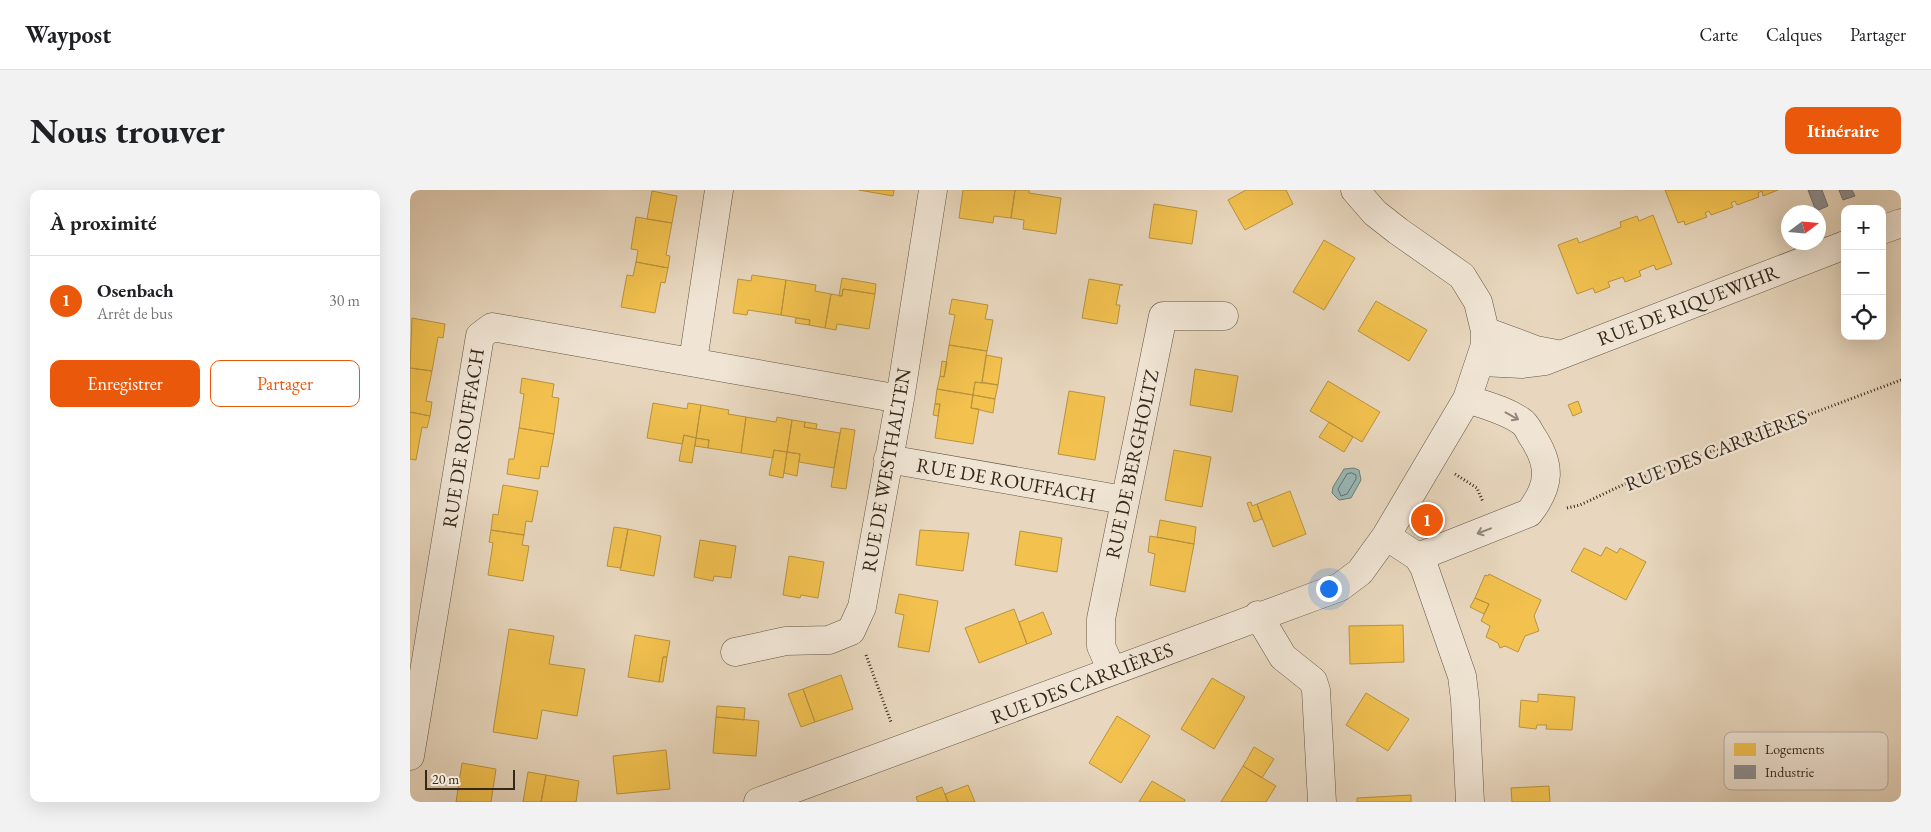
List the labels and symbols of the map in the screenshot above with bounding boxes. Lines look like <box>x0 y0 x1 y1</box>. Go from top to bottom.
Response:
north arrow <box>1781 205 1826 250</box>
street label: RUE DE RIQUEWIHR <box>1593 258 1783 352</box>
street label: RUE DE ROUFFACH <box>436 346 490 530</box>
street label: RUE DE WESTHALTEN <box>855 366 917 574</box>
street label: RUE DE BERGHOLTZ <box>1099 367 1165 561</box>
street label: RUE DES CARRIÈRES <box>1621 403 1811 497</box>
one-way arrow <box>1505 411 1520 421</box>
street label: RUE DE ROUFFACH <box>914 451 1098 509</box>
pin: 1 <box>1411 501 1443 539</box>
one-way arrow <box>1477 526 1492 536</box>
your location <box>1316 576 1342 602</box>
street label: RUE DES CARRIÈRES <box>987 636 1177 730</box>
legend <box>1724 732 1888 790</box>
text: Logements <box>1765 740 1825 758</box>
text: Industrie <box>1765 763 1815 781</box>
scale bar <box>425 767 515 790</box>

